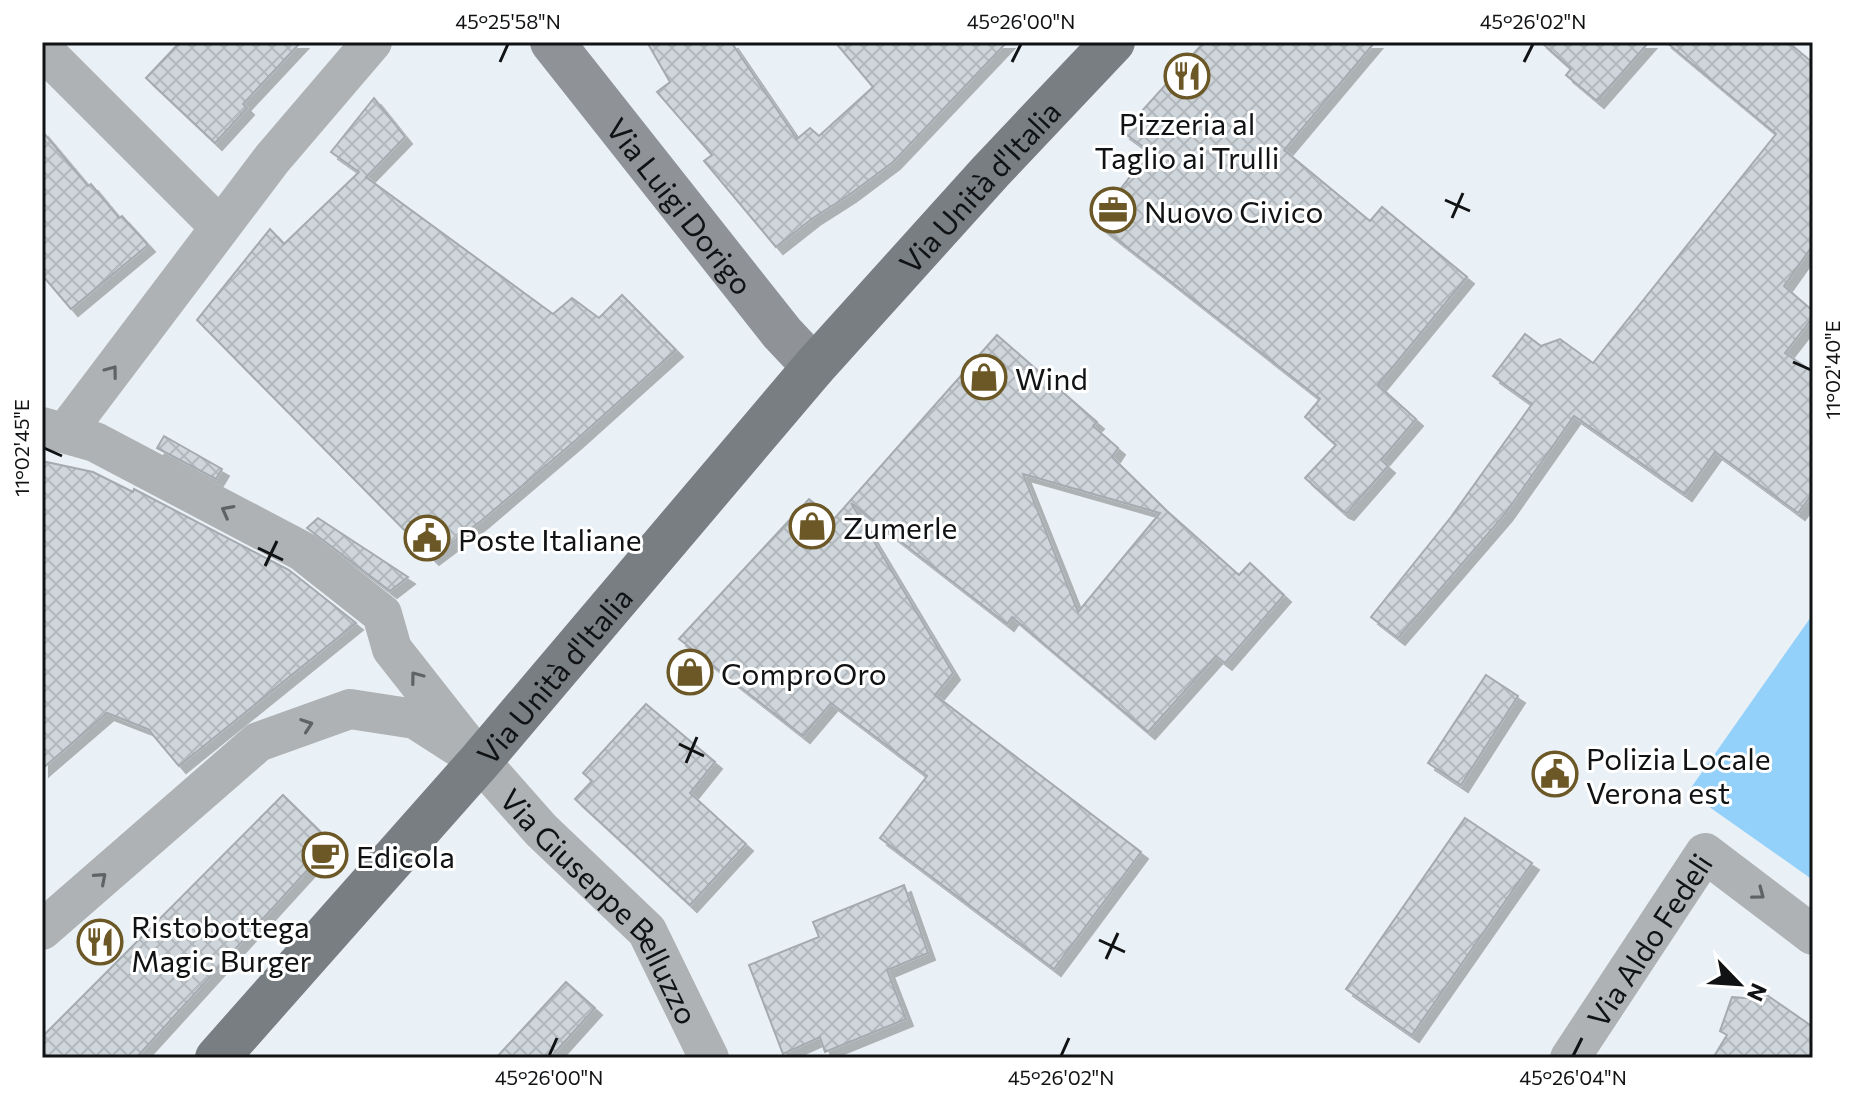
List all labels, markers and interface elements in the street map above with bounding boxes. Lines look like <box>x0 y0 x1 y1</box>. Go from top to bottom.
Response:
text: 45°25'58"N <box>455 9 561 33</box>
text: 45°26'00"N <box>967 9 1075 33</box>
text: 45°26'02"N <box>1480 9 1586 33</box>
restaurant icon: Pizzeria al Taglio ai Trulli <box>1163 52 1211 100</box>
street label: Via Unità d'Italia <box>890 92 1067 280</box>
place label: Pizzeria al Taglio ai Trulli <box>1094 104 1280 175</box>
street label: Via Luigi Dorigo <box>600 109 762 301</box>
office icon: Nuovo Civico <box>1089 186 1137 234</box>
place label: Nuovo Civico <box>1144 192 1323 229</box>
text: 11°02'40"E <box>1820 320 1844 420</box>
shop icon: Wind <box>960 353 1008 401</box>
place label: Wind <box>1015 359 1088 396</box>
one-way arrow <box>103 365 117 380</box>
text: 11°02'45"E <box>9 399 33 497</box>
shop icon: Zumerle <box>788 502 836 550</box>
one-way arrow <box>220 506 235 521</box>
place label: Zumerle <box>843 508 957 545</box>
public building icon: Poste Italiane <box>403 514 451 562</box>
place label: Poste Italiane <box>458 520 642 557</box>
street label: Via Unità d'Italia <box>468 578 639 771</box>
shop icon: ComproOro <box>666 648 714 696</box>
place label: ComproOro <box>721 654 887 691</box>
one-way arrow <box>411 671 425 686</box>
one-way arrow <box>299 718 313 734</box>
place label: Polizia Locale Verona est <box>1586 739 1771 810</box>
public building icon: Polizia Locale Verona est <box>1531 750 1579 798</box>
street label: Via Giuseppe Belluzzo <box>494 780 708 1030</box>
cafe icon: Edicola <box>301 831 349 879</box>
place label: Edicola <box>356 837 455 874</box>
street label: Via Aldo Fedeli <box>1578 846 1719 1033</box>
one-way arrow <box>91 874 106 888</box>
one-way arrow <box>1750 884 1765 899</box>
place label: Ristobottega Magic Burger <box>131 907 312 978</box>
restaurant icon: Ristobottega Magic Burger <box>76 918 124 966</box>
north arrow <box>1699 944 1779 1024</box>
text: N <box>1742 979 1773 1006</box>
text: 45°26'00"N <box>495 1065 603 1089</box>
text: 45°26'02"N <box>1008 1065 1114 1089</box>
text: 45°26'04"N <box>1519 1065 1627 1089</box>

